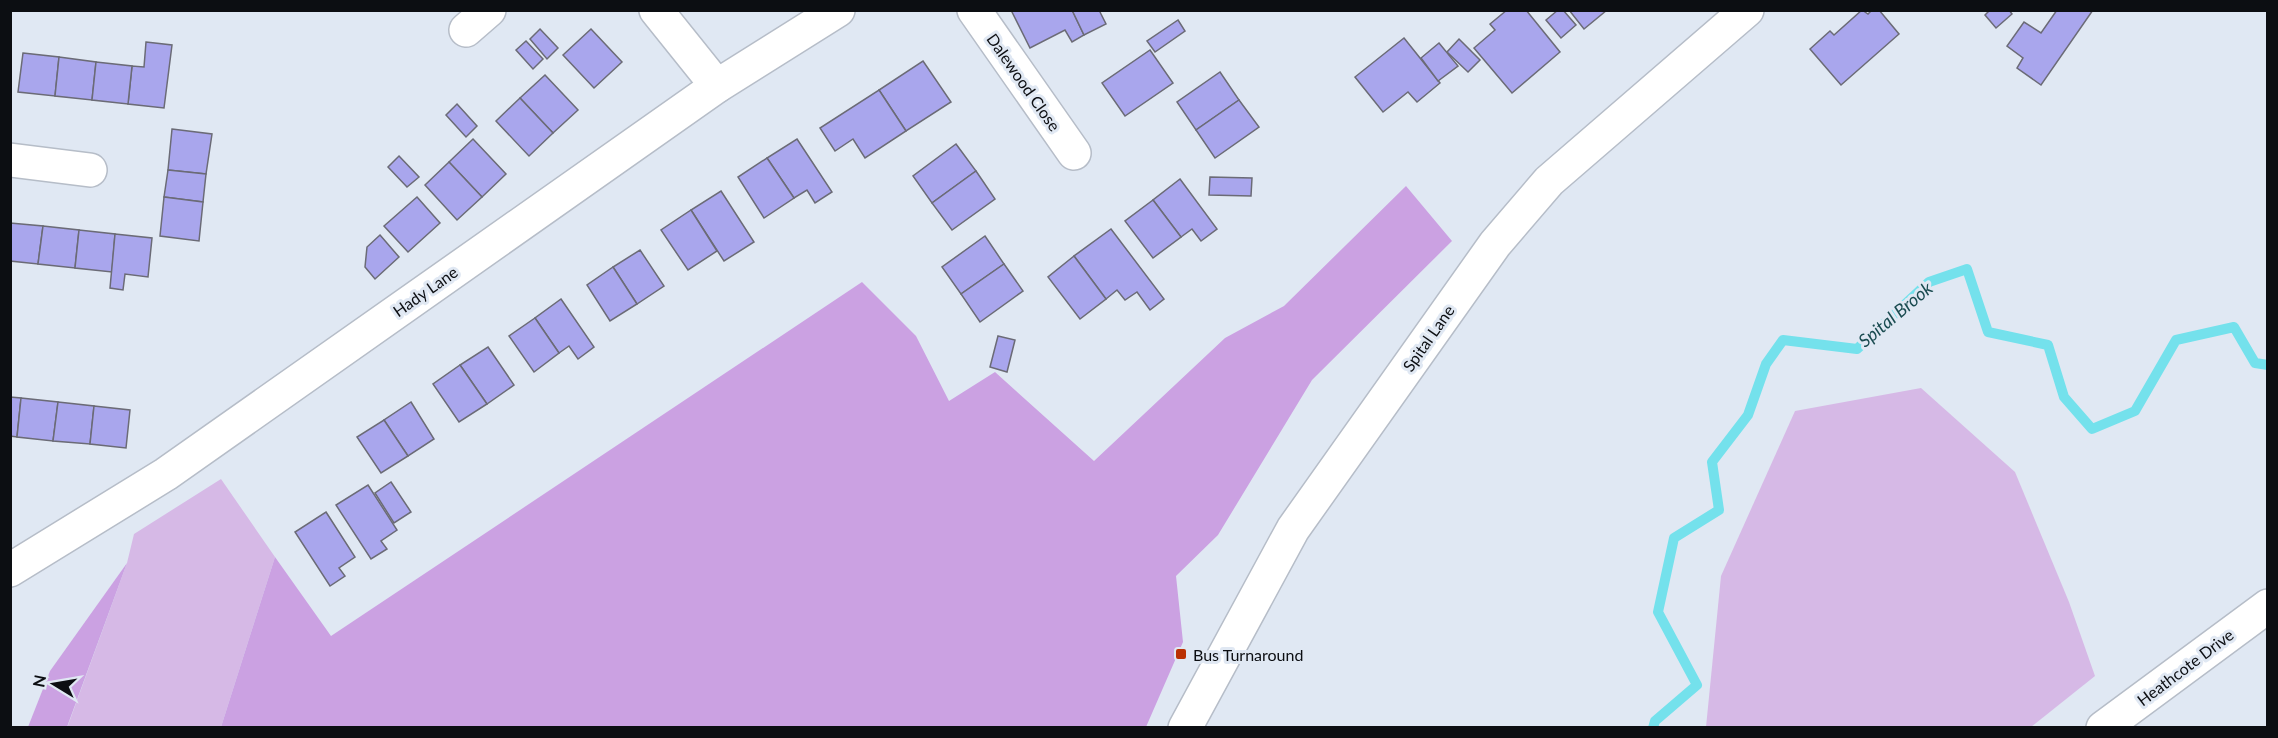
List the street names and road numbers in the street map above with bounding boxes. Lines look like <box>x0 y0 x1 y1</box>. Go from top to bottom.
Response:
street label: Dalewood Close <box>983 30 1065 134</box>
street label: Hady Lane <box>389 262 461 320</box>
street label: Spital Lane <box>1398 301 1458 375</box>
street label: Heathcote Drive <box>2133 625 2237 709</box>

